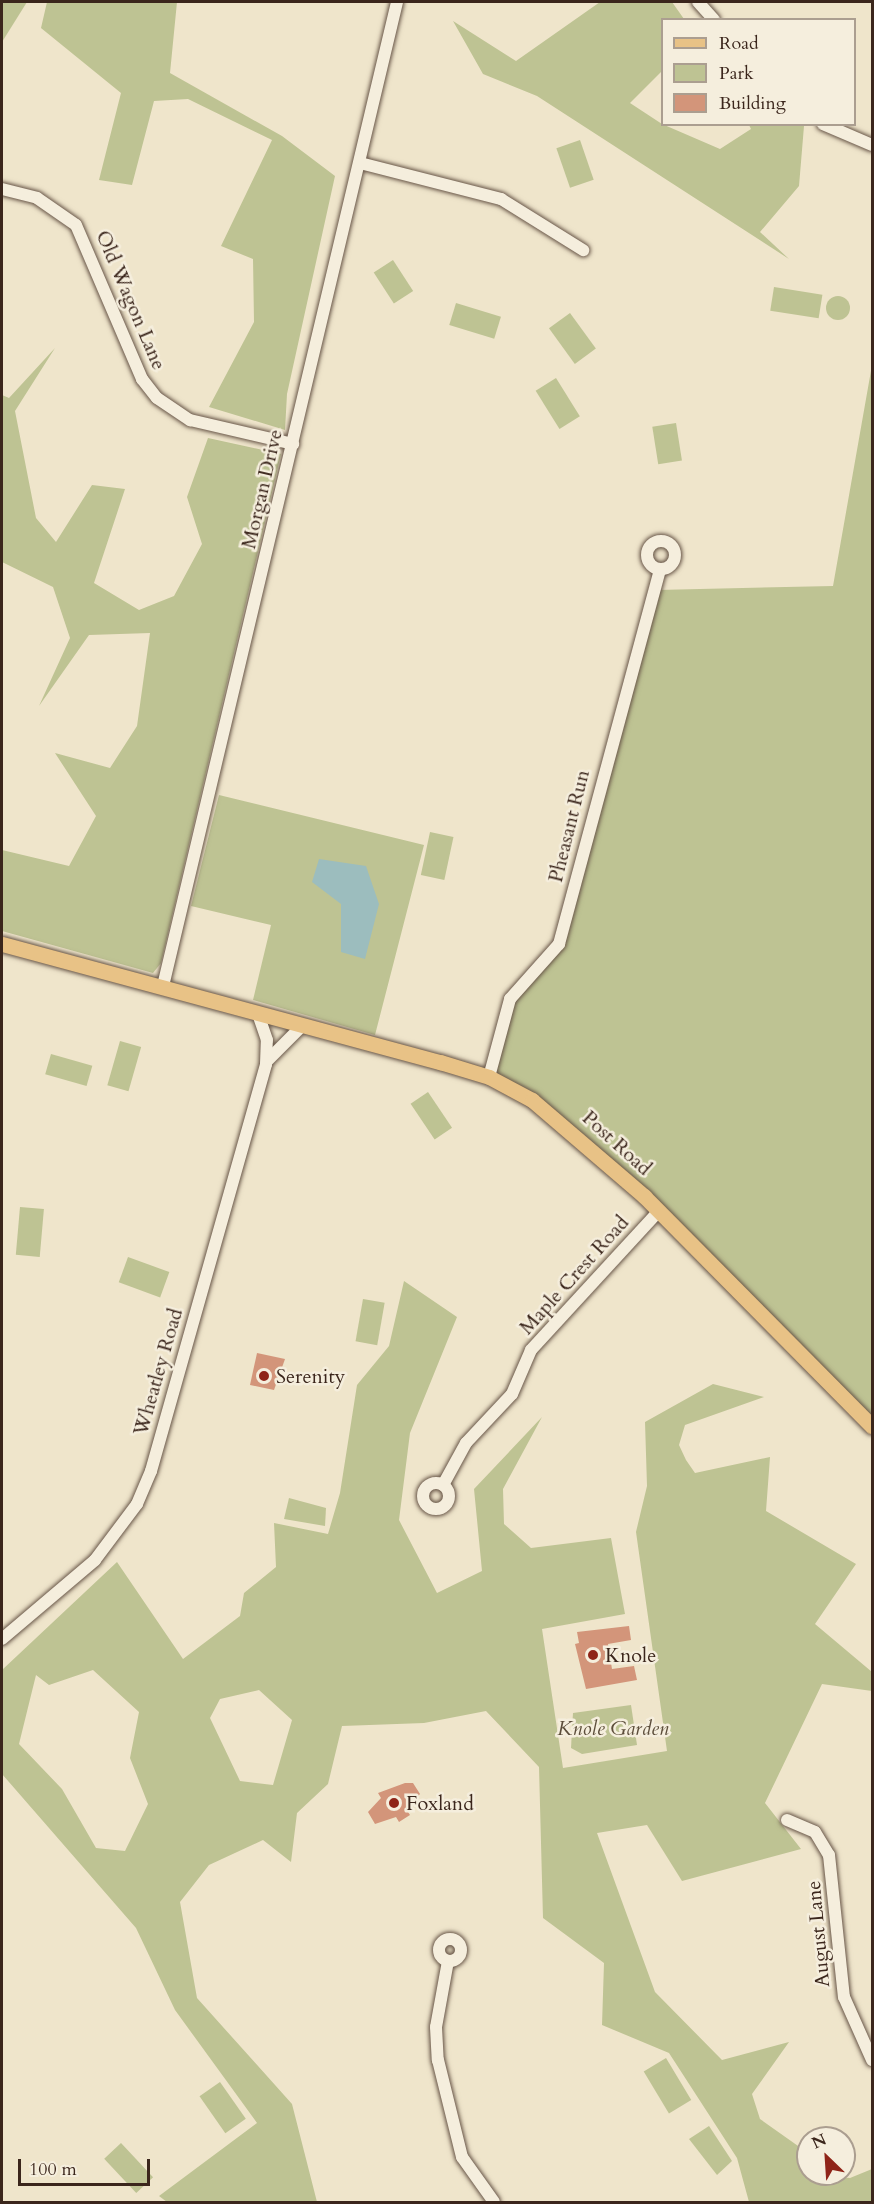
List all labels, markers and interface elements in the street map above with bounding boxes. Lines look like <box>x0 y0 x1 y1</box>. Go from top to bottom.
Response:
legend <box>661 18 856 126</box>
text: Road <box>719 31 759 56</box>
text: Park <box>719 61 754 86</box>
text: Building <box>719 91 786 116</box>
street label: Old Wagon Lane <box>91 227 171 373</box>
street label: Morgan Drive <box>237 427 287 551</box>
street label: Pheasant Run <box>543 767 595 885</box>
street label: Post Road <box>577 1106 657 1180</box>
street label: Maple Crest Road <box>514 1211 634 1339</box>
street label: Wheatley Road <box>128 1306 188 1438</box>
place label: Serenity <box>276 1364 345 1388</box>
marker: Serenity <box>257 1369 271 1383</box>
place label: Knole <box>605 1643 656 1667</box>
marker: Knole <box>586 1648 600 1662</box>
park label: Knole Garden <box>557 1716 669 1740</box>
place label: Foxland <box>406 1791 474 1815</box>
marker: Foxland <box>387 1796 401 1810</box>
street label: August Lane <box>801 1880 835 1988</box>
north arrow <box>796 2126 856 2186</box>
text: N <box>808 2129 830 2154</box>
scale bar <box>21 2147 153 2185</box>
text: 100 m <box>29 2157 77 2182</box>

